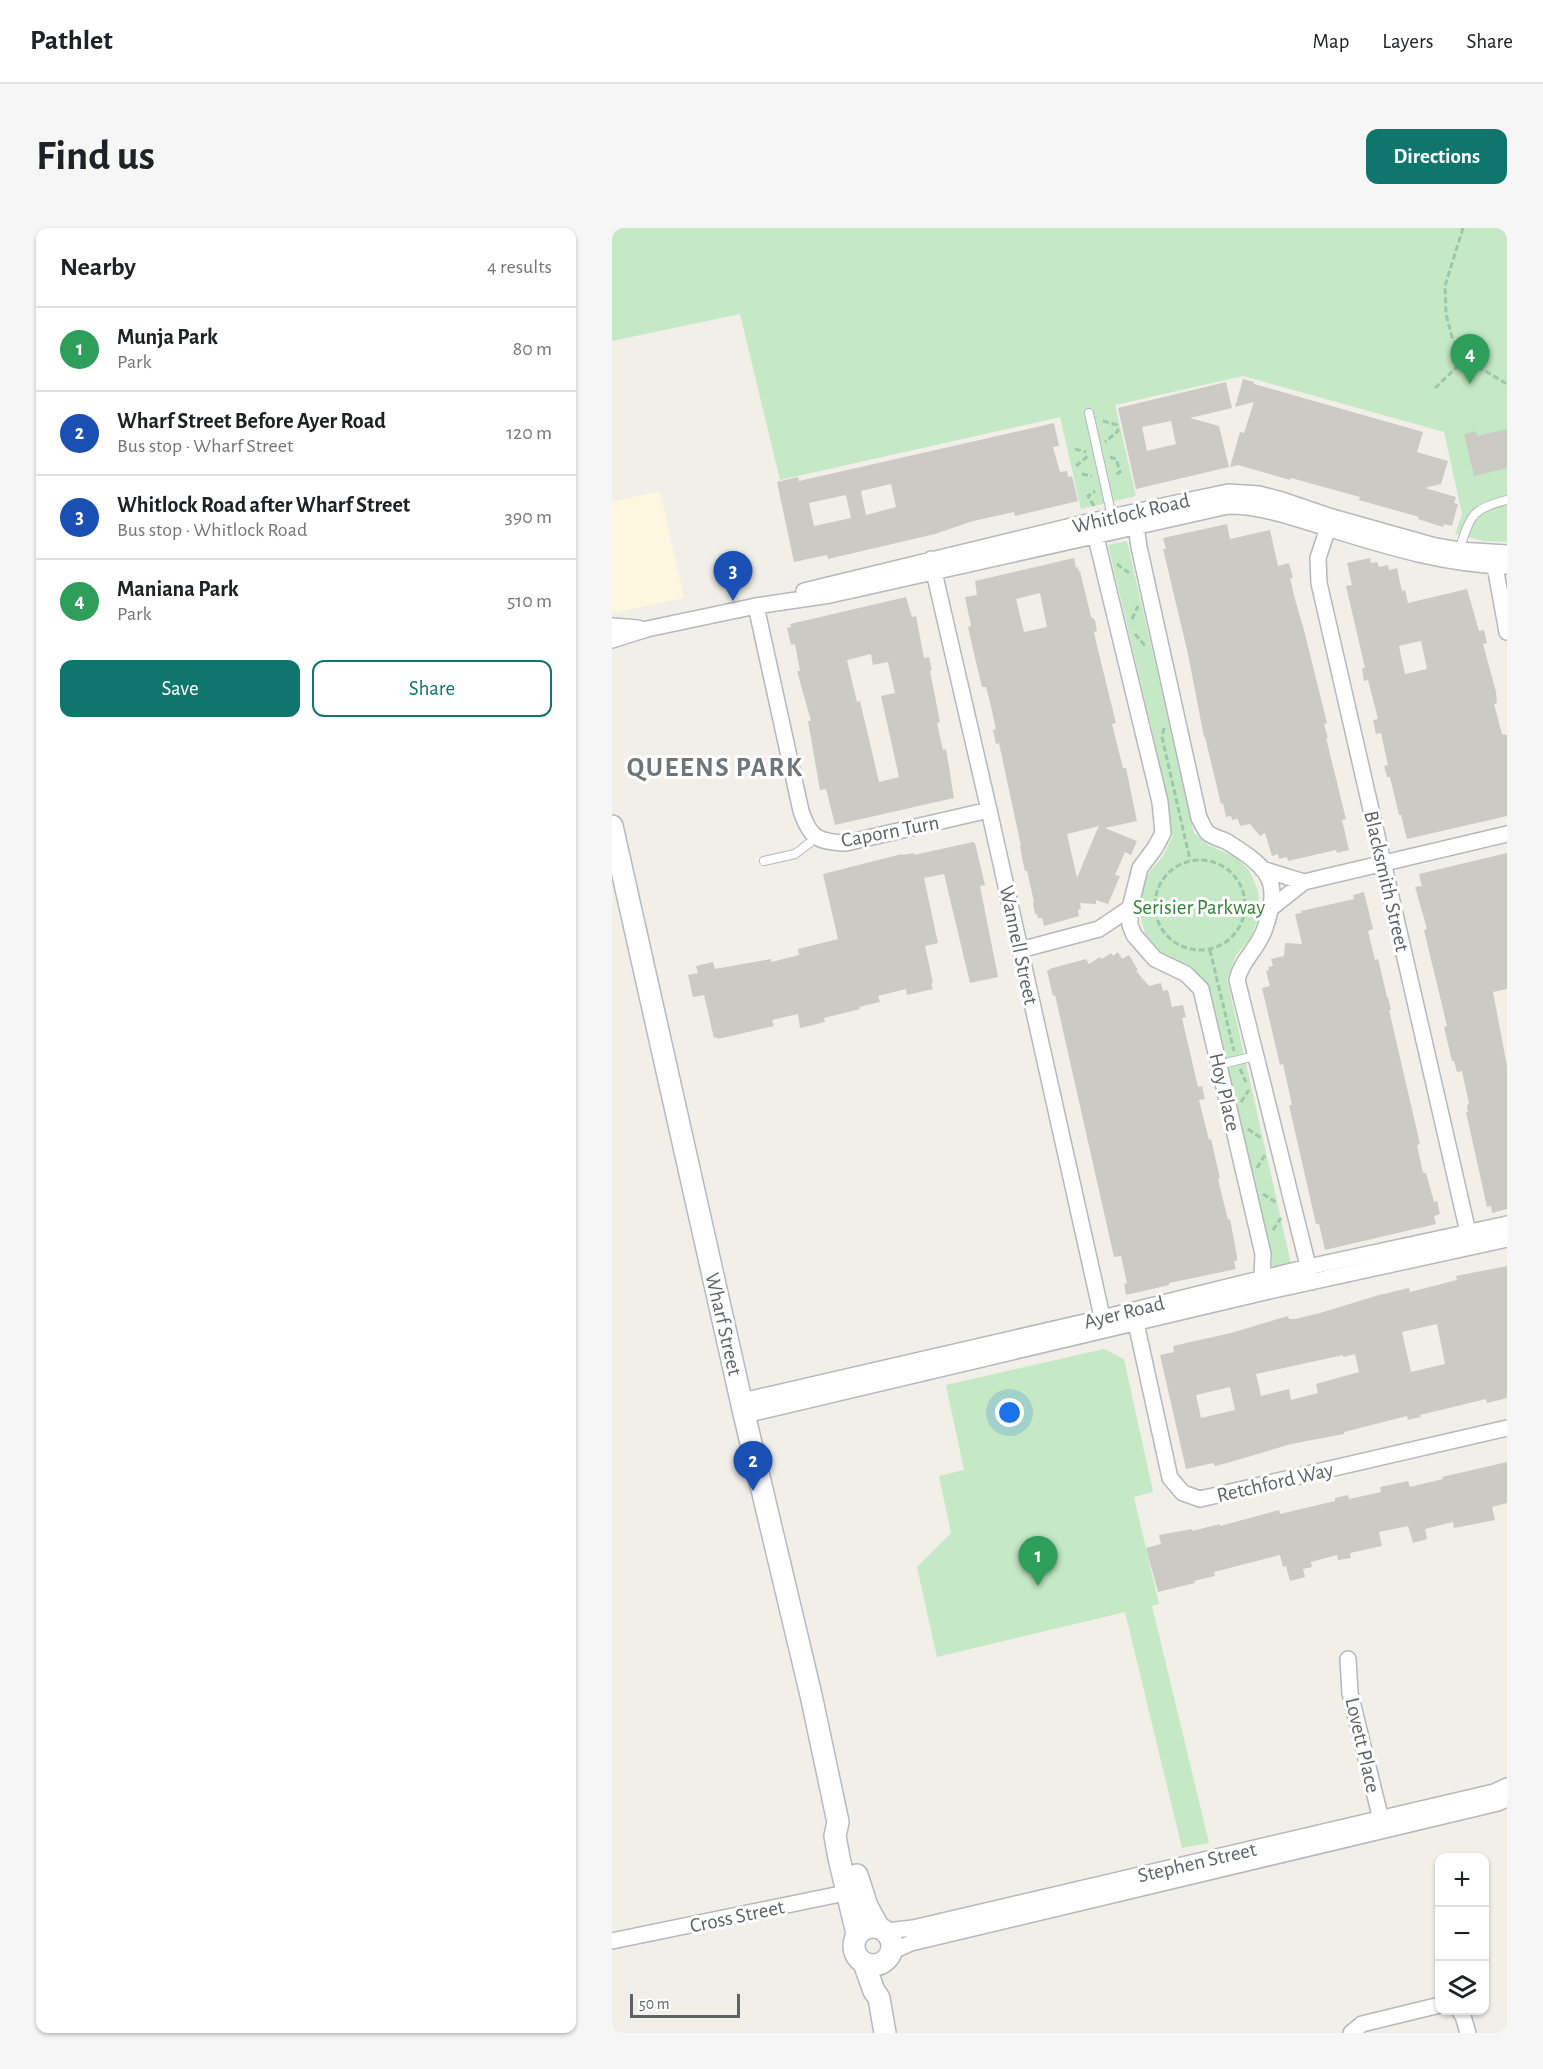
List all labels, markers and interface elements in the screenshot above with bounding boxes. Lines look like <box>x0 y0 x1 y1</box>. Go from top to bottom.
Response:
text: Pathlet <box>30 27 113 55</box>
text: Map <box>1313 31 1349 52</box>
text: Layers <box>1382 31 1433 52</box>
text: Share <box>1466 31 1513 52</box>
button: Directions <box>1366 129 1507 184</box>
text: Find us <box>36 135 155 177</box>
text: Nearby <box>60 254 136 280</box>
text: 4 results <box>487 257 552 277</box>
text: Munja Park <box>117 326 218 348</box>
pin: 4 <box>1450 334 1490 384</box>
text: 1 <box>76 339 83 359</box>
text: 80 m <box>513 339 552 359</box>
text: Park <box>117 352 152 372</box>
text: Wharf Street Before Ayer Road <box>117 410 386 432</box>
text: 2 <box>75 423 84 443</box>
text: 120 m <box>506 423 552 443</box>
text: Bus stop · Wharf Street <box>117 436 293 456</box>
street label: Whitlock Road <box>1070 490 1192 537</box>
text: Whitlock Road after Wharf Street <box>117 494 410 516</box>
text: 3 <box>75 507 84 527</box>
text: 390 m <box>505 507 552 527</box>
text: Bus stop · Whitlock Road <box>117 520 307 540</box>
pin: 3 <box>714 552 752 601</box>
text: Maniana Park <box>117 578 239 600</box>
text: 4 <box>74 591 85 611</box>
text: 510 m <box>507 591 552 611</box>
text: Park <box>117 604 152 624</box>
button: Save <box>60 660 300 717</box>
button: Share <box>312 660 552 717</box>
district label: QUEENS PARK <box>627 754 803 782</box>
street label: Blacksmith Street <box>1360 809 1413 954</box>
street label: Caporn Turn <box>839 812 941 851</box>
street label: Wannell Street <box>996 883 1041 1007</box>
park label: Serisier Parkway <box>1133 897 1265 918</box>
street label: Hoy Place <box>1205 1051 1244 1133</box>
street label: Wharf Street <box>701 1271 746 1378</box>
street label: Ayer Road <box>1082 1292 1167 1333</box>
your location <box>995 1398 1024 1427</box>
pin: 2 <box>734 1442 772 1491</box>
street label: Retchford Way <box>1215 1459 1335 1506</box>
pin: 1 <box>1018 1536 1058 1586</box>
street label: Lovett Place <box>1341 1695 1384 1795</box>
street label: Stephen Street <box>1136 1839 1259 1886</box>
map controls <box>1435 1853 1489 2015</box>
button: + <box>1435 1853 1489 1907</box>
street label: Cross Street <box>688 1896 787 1937</box>
button: − <box>1435 1907 1489 1961</box>
button: layers <box>1435 1961 1489 2015</box>
scale bar <box>630 1991 740 2018</box>
text: 50 m <box>639 1996 670 2012</box>

